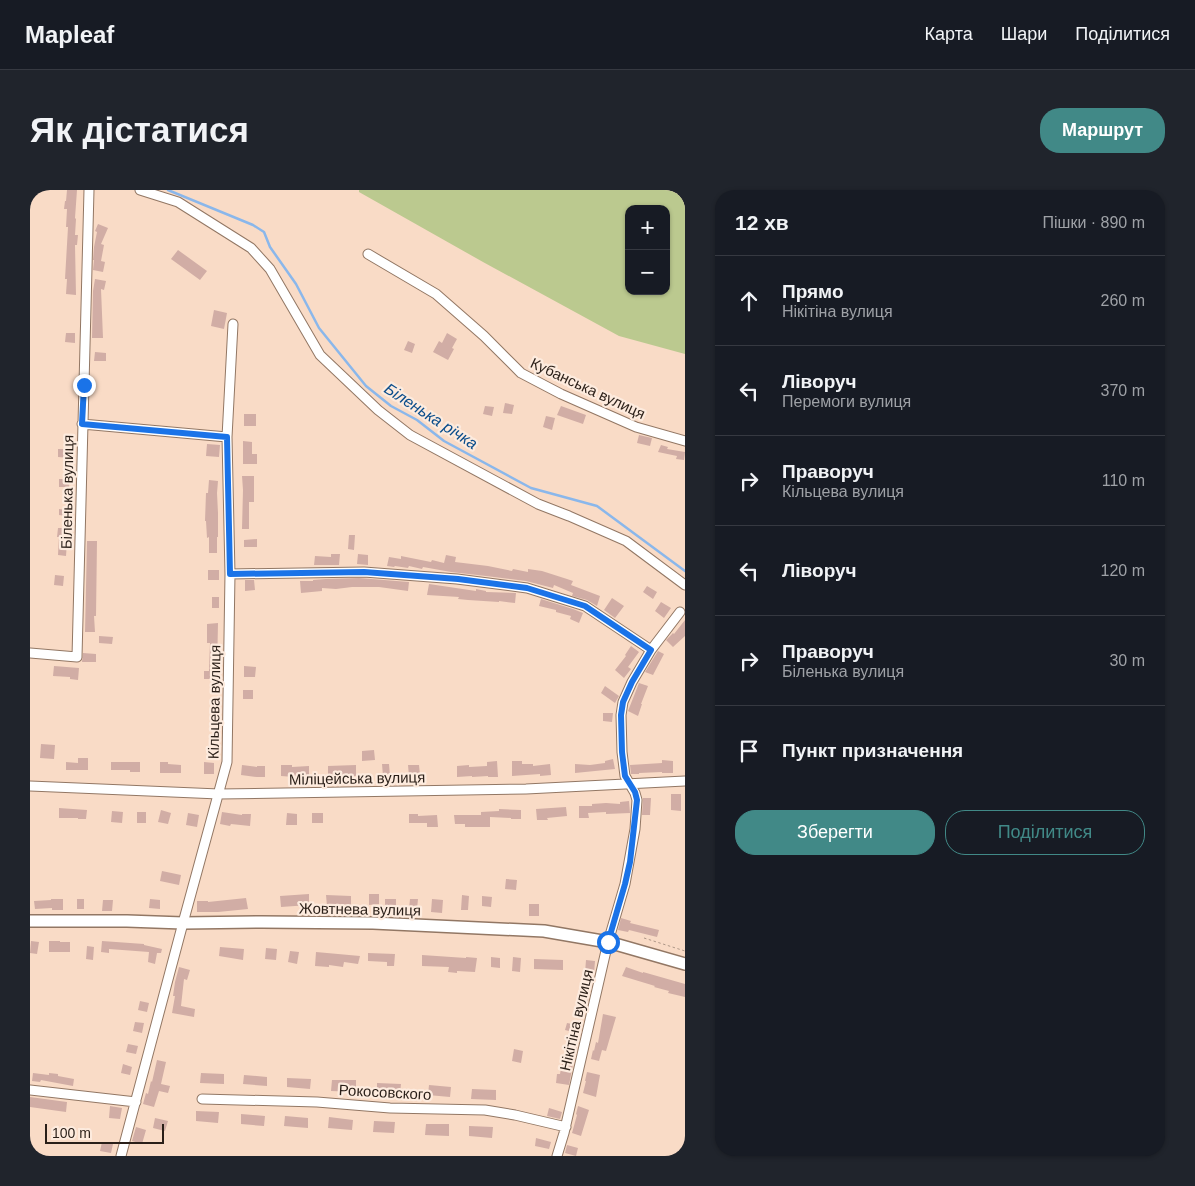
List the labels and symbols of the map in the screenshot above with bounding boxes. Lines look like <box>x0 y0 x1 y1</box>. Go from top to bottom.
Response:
street label: Кубанська вулиця <box>528 354 648 422</box>
route end <box>73 374 96 397</box>
water label: Біленька річка <box>381 380 481 452</box>
street label: Біленька вулиця <box>58 435 76 549</box>
street label: Кільцева вулиця <box>205 645 223 759</box>
street label: Міліцейська вулиця <box>289 768 425 788</box>
street label: Жовтнева вулиця <box>299 899 421 919</box>
route start <box>597 931 620 954</box>
street label: Нікітіна вулиця <box>556 968 596 1072</box>
street label: Рокосовского <box>338 1081 432 1103</box>
scale bar <box>45 1121 164 1144</box>

